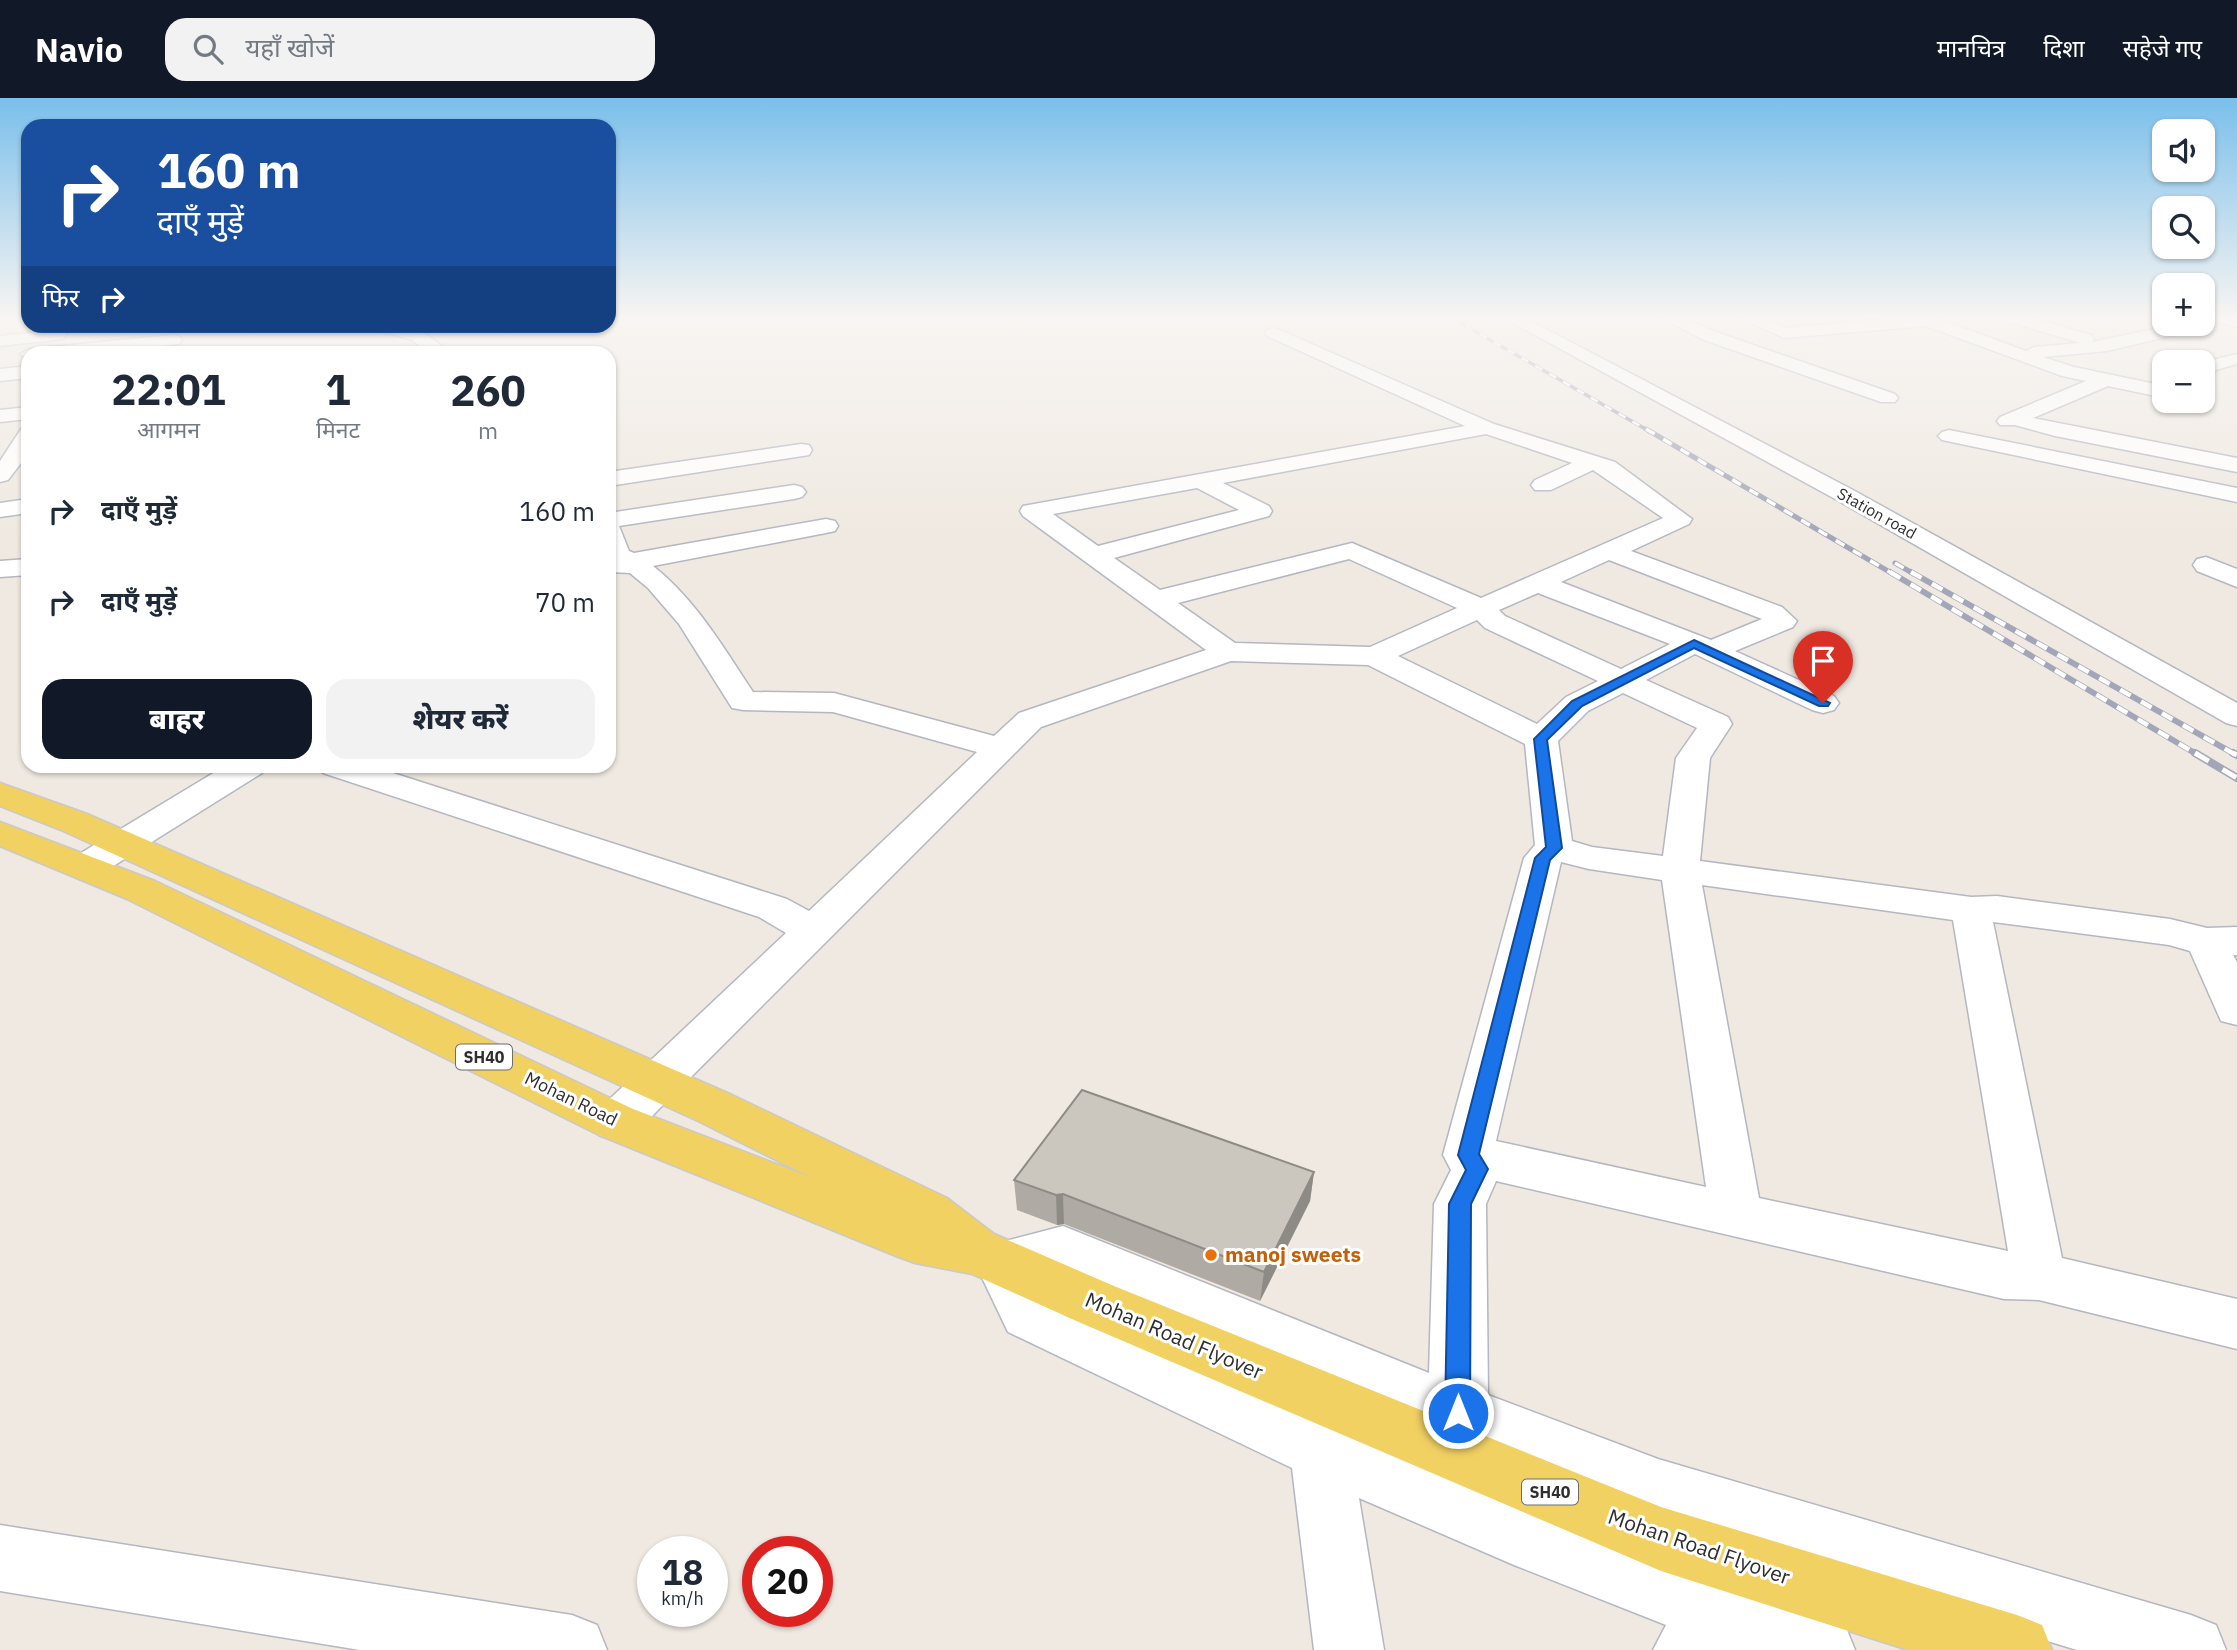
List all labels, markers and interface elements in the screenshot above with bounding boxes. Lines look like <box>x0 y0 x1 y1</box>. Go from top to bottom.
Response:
search box <box>165 18 655 81</box>
text: Navio <box>35 28 123 71</box>
icon: search <box>189 30 227 68</box>
text: यहाँ खोजें <box>245 30 334 64</box>
text: मानचित्र <box>1937 32 2005 64</box>
text: दिशा <box>2043 32 2085 64</box>
text: सहेजे गए <box>2123 32 2202 64</box>
map controls <box>2152 119 2215 413</box>
button: sound <box>2152 119 2215 182</box>
text: 160 m <box>157 138 301 201</box>
icon: right <box>42 147 133 238</box>
button: search <box>2152 196 2215 259</box>
text: दाएँ मुड़ें <box>157 200 244 242</box>
button: + <box>2152 273 2215 336</box>
text: फिर <box>42 280 79 314</box>
icon: right <box>93 280 131 318</box>
button: − <box>2152 350 2215 413</box>
text: 22:01 <box>111 362 226 417</box>
text: 1 <box>325 362 351 417</box>
text: 260 <box>450 363 526 418</box>
text: आगमन <box>137 414 200 444</box>
text: मिनट <box>316 414 360 444</box>
text: m <box>478 415 498 445</box>
street label: Station road <box>1834 483 1920 543</box>
icon: right <box>42 492 80 530</box>
text: दाएँ मुड़ें <box>101 492 177 526</box>
text: 160 m <box>519 494 595 528</box>
icon: right <box>42 583 80 621</box>
text: दाएँ मुड़ें <box>101 583 177 617</box>
text: 70 m <box>535 585 595 619</box>
pin <box>1793 631 1853 703</box>
icon: arrive <box>1804 642 1842 680</box>
button: बाहर <box>42 679 312 759</box>
button: शेयर करें <box>326 679 595 759</box>
road number: SH40 <box>456 1044 512 1070</box>
street label: Mohan Road <box>521 1066 621 1131</box>
place label: manoj sweets <box>1225 1240 1361 1268</box>
marker: manoj sweets <box>1203 1247 1219 1263</box>
street label: Mohan Road Flyover <box>1081 1285 1268 1385</box>
position arrow <box>1421 1376 1495 1450</box>
road number: SH40 <box>1522 1480 1578 1504</box>
street label: Mohan Road Flyover <box>1605 1502 1794 1590</box>
speed limit sign: 20 <box>742 1536 833 1627</box>
text: 18 <box>661 1549 704 1595</box>
text: km/h <box>661 1587 704 1610</box>

